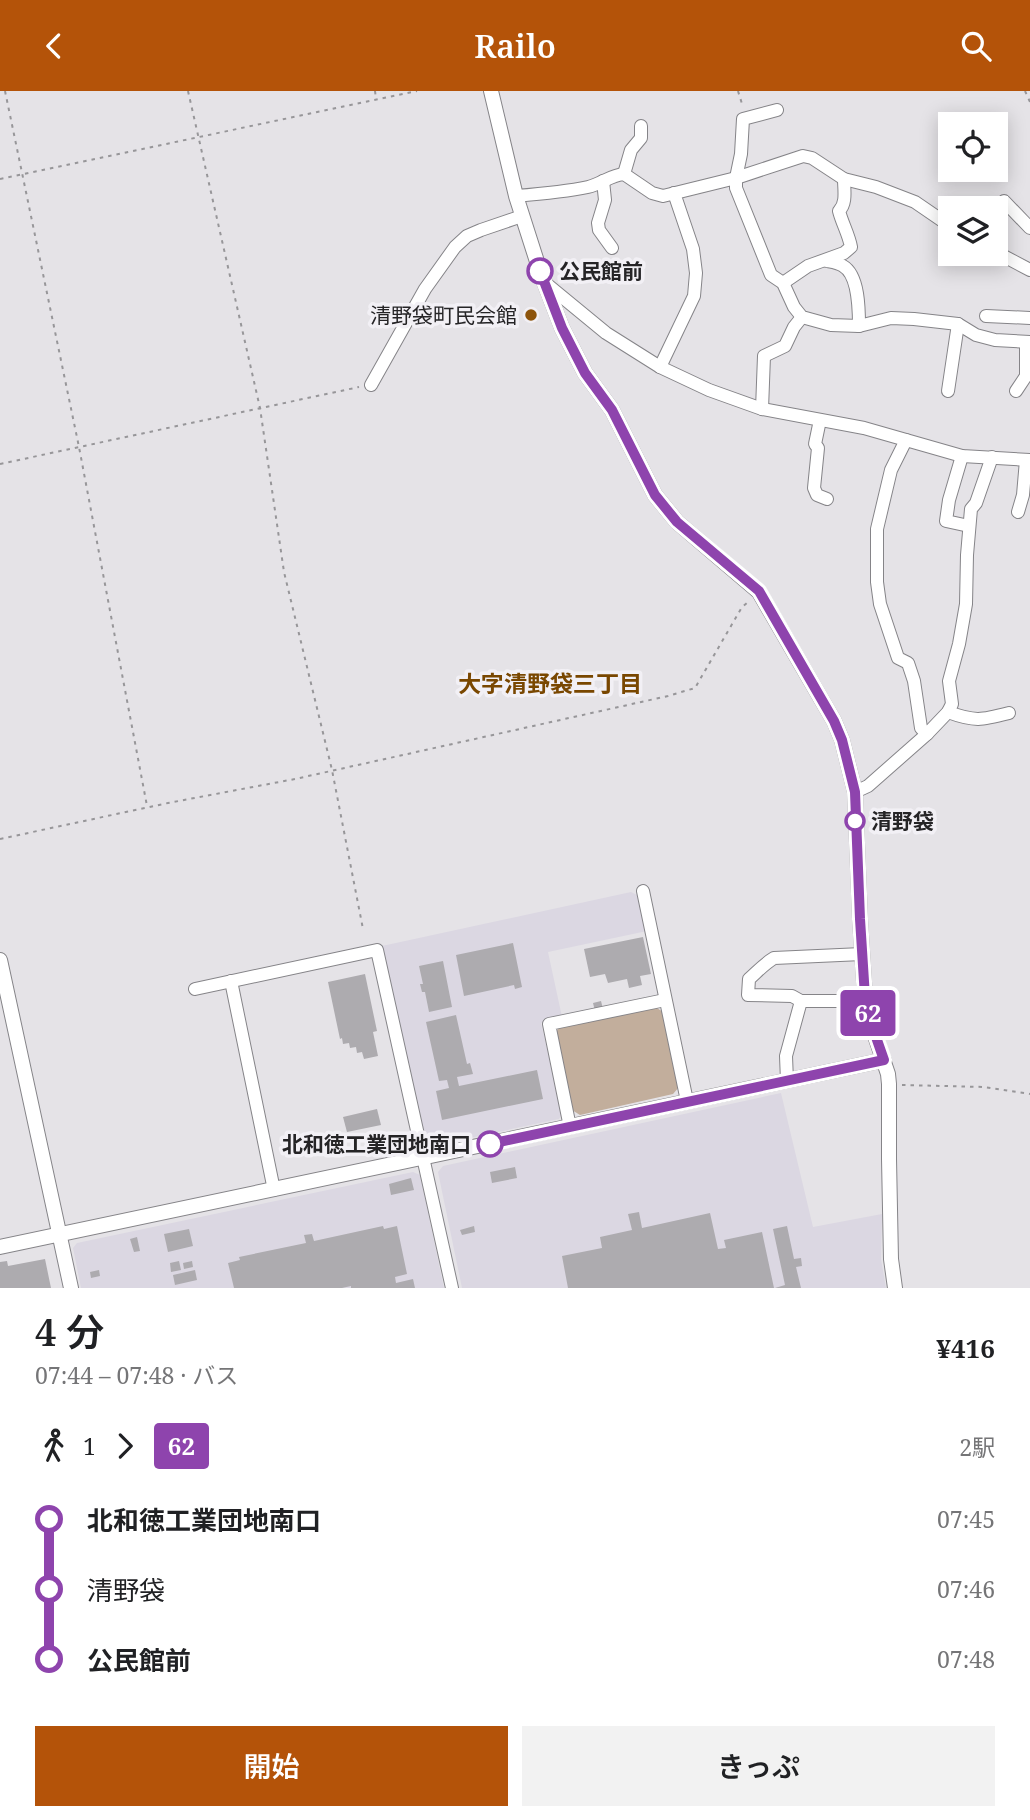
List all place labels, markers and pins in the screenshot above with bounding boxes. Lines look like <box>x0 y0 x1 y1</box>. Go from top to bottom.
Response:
place label: 公民館前 <box>559 257 643 285</box>
marker: 公民館前 <box>527 258 553 284</box>
place label: 清野袋町民会館 <box>370 301 517 329</box>
marker: 清野袋町民会館 <box>523 307 539 323</box>
place label: 清野袋 <box>871 807 934 835</box>
marker: 清野袋 <box>845 811 865 831</box>
place label: 北和徳工業団地南口 <box>282 1130 471 1158</box>
marker: 北和徳工業団地南口 <box>477 1131 503 1157</box>

